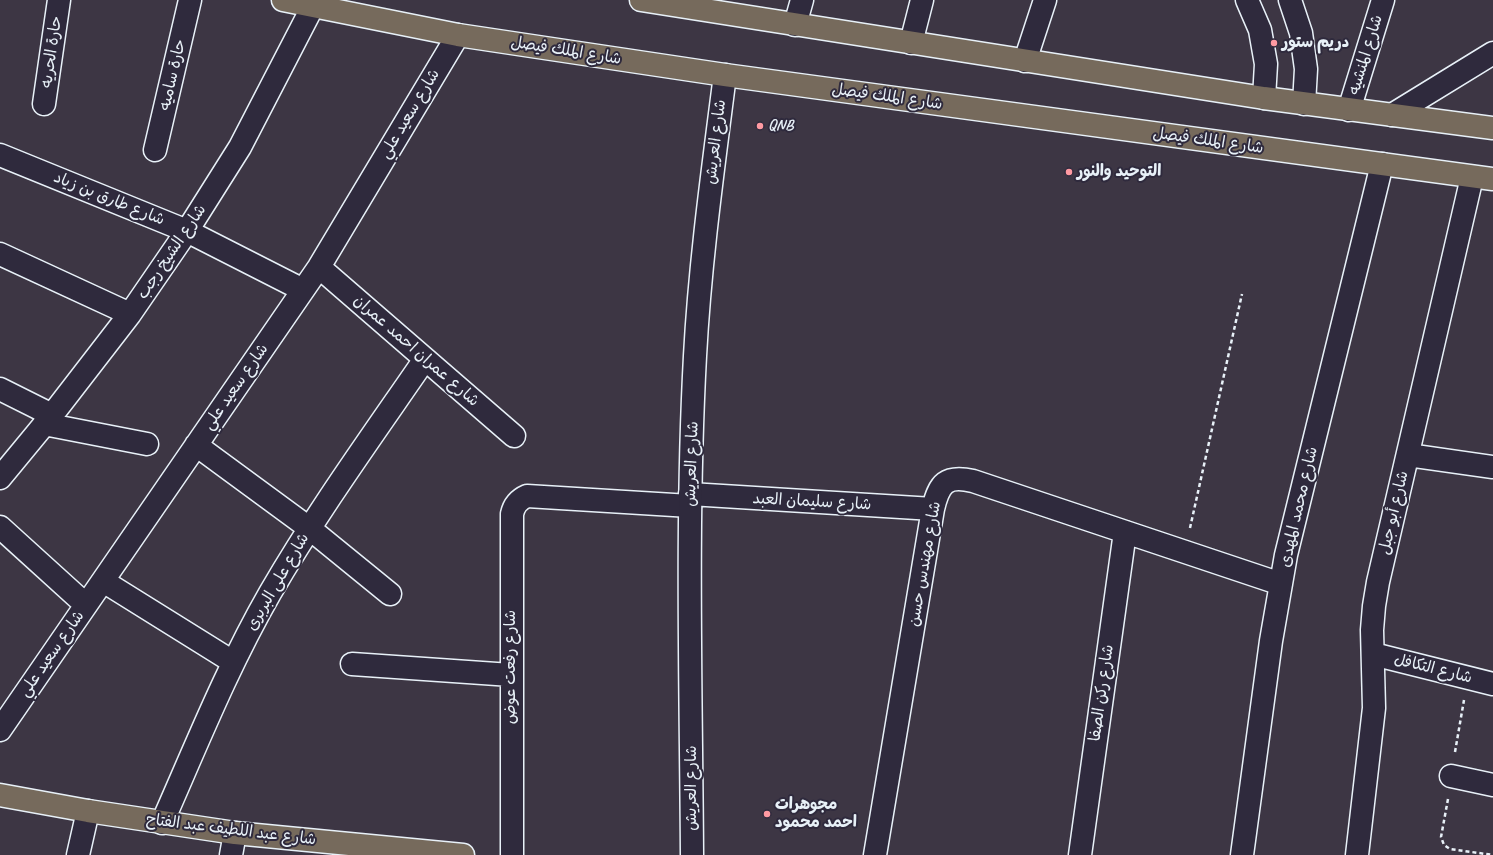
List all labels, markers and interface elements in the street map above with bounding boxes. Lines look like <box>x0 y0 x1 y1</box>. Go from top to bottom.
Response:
street label: شارع المنشيه <box>1345 13 1387 97</box>
street label: حارة الحريه <box>37 15 67 89</box>
street label: شارع الملك فيصل <box>509 33 623 69</box>
place label: دريم ستور <box>1282 33 1349 53</box>
street label: حارة ساميه <box>155 37 191 113</box>
marker: دريم ستور <box>1269 38 1279 48</box>
street label: شارع سعيد علي <box>376 66 444 162</box>
street label: شارع الملك فيصل <box>830 80 944 114</box>
street label: شارع العريش <box>701 98 731 186</box>
place label: QNB <box>768 116 793 136</box>
marker: QNB <box>755 121 765 131</box>
street label: شارع الملك فيصل <box>1151 124 1265 158</box>
place label: التوحيد والنور <box>1077 162 1161 182</box>
marker: التوحيد والنور <box>1064 167 1074 177</box>
street label: شارع طارق بن زياد <box>51 168 167 230</box>
street label: شارع الشيخ رجب <box>133 201 211 303</box>
street label: شارع عمران احمد عمران <box>349 291 483 411</box>
street label: شارع سعيد علي <box>199 340 273 434</box>
street label: شارع العريش <box>681 421 703 507</box>
street label: شارع محمد المهدى <box>1276 445 1322 569</box>
street label: شارع أبو جبل <box>1375 469 1413 557</box>
street label: شارع سليمان العبد <box>752 489 872 515</box>
street label: شارع مهندس حسن <box>905 500 945 628</box>
street label: شارع على البربرى <box>242 530 314 634</box>
street label: شارع سعيد علي <box>15 607 89 701</box>
street label: شارع رفعت عوض <box>501 610 521 724</box>
street label: شارع ركن الصفا <box>1086 643 1118 743</box>
street label: شارع التكافل <box>1392 650 1474 688</box>
street label: شارع العريش <box>682 745 702 831</box>
place label: مجوهرات احمد محمود <box>775 795 857 833</box>
marker: مجوهرات احمد محمود <box>762 809 772 819</box>
street label: شارع عبد اللطيف عبد الفتاح <box>145 810 317 850</box>

